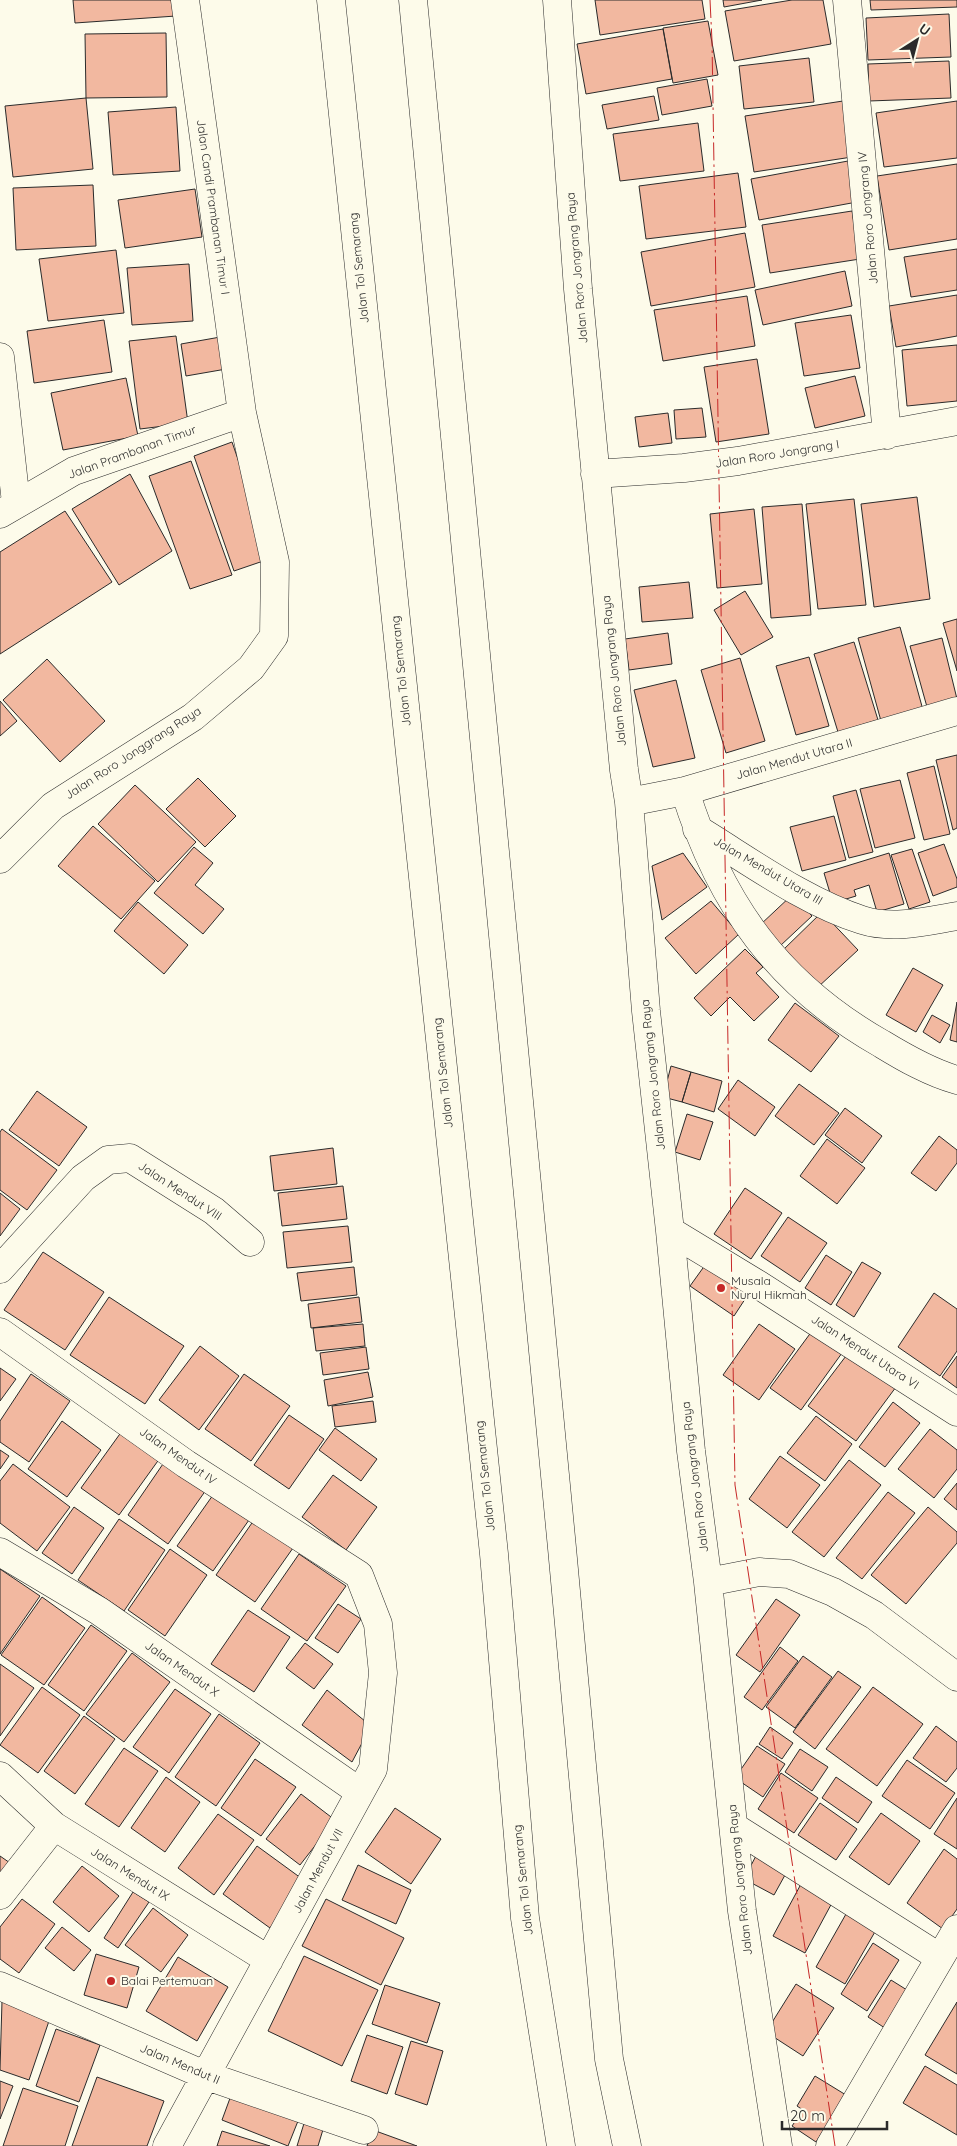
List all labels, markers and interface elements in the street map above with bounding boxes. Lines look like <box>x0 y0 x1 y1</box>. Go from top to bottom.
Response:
north arrow <box>892 15 942 65</box>
text: U <box>915 19 934 40</box>
street label: Jalan Candi Prambanan Timur I <box>194 118 233 296</box>
street label: Jalan Roro Jongrang IV <box>854 151 881 285</box>
street label: Jalan Roro Jongrang Raya <box>562 192 591 344</box>
street label: Jalan Tol Semarang <box>345 212 372 324</box>
street label: Jalan Prambanan Timur <box>66 421 198 482</box>
street label: Jalan Roro Jongrang I <box>714 436 840 471</box>
street label: Jalan Roro Jongrang Raya <box>598 595 629 747</box>
street label: Jalan Tol Semarang <box>387 615 414 727</box>
street label: Jalan Roro Jonggrang Raya <box>62 703 204 802</box>
street label: Jalan Mendut Utara II <box>734 735 854 782</box>
street label: Jalan Mendut Utara III <box>711 833 826 908</box>
street label: Jalan Roro Jongrang Raya <box>637 999 668 1151</box>
street label: Jalan Tol Semarang <box>429 1017 456 1129</box>
street label: Jalan Mendut VIII <box>136 1158 225 1223</box>
place label: Musala Nurul Hikmah <box>731 1273 807 1302</box>
marker: Musala Nurul Hikmah <box>715 1282 727 1294</box>
street label: Jalan Mendut Utara VI <box>809 1311 922 1392</box>
street label: Jalan Roro Jongrang Raya <box>678 1401 711 1553</box>
street label: Jalan Tol Semarang <box>471 1420 498 1532</box>
street label: Jalan Mendut IV <box>137 1423 220 1488</box>
street label: Jalan Mendut X <box>142 1638 222 1700</box>
street label: Jalan Roro Jongrang Raya <box>724 1804 755 1956</box>
street label: Jalan Tol Semarang <box>509 1824 536 1936</box>
street label: Jalan Mendut VII <box>289 1826 346 1916</box>
street label: Jalan Mendut IX <box>88 1843 172 1904</box>
place label: Balai Pertemuan <box>121 1973 213 1988</box>
marker: Balai Pertemuan <box>105 1975 117 1987</box>
street label: Jalan Mendut II <box>138 2040 223 2087</box>
scale bar <box>782 2098 887 2130</box>
text: 20 m <box>790 2106 825 2125</box>

